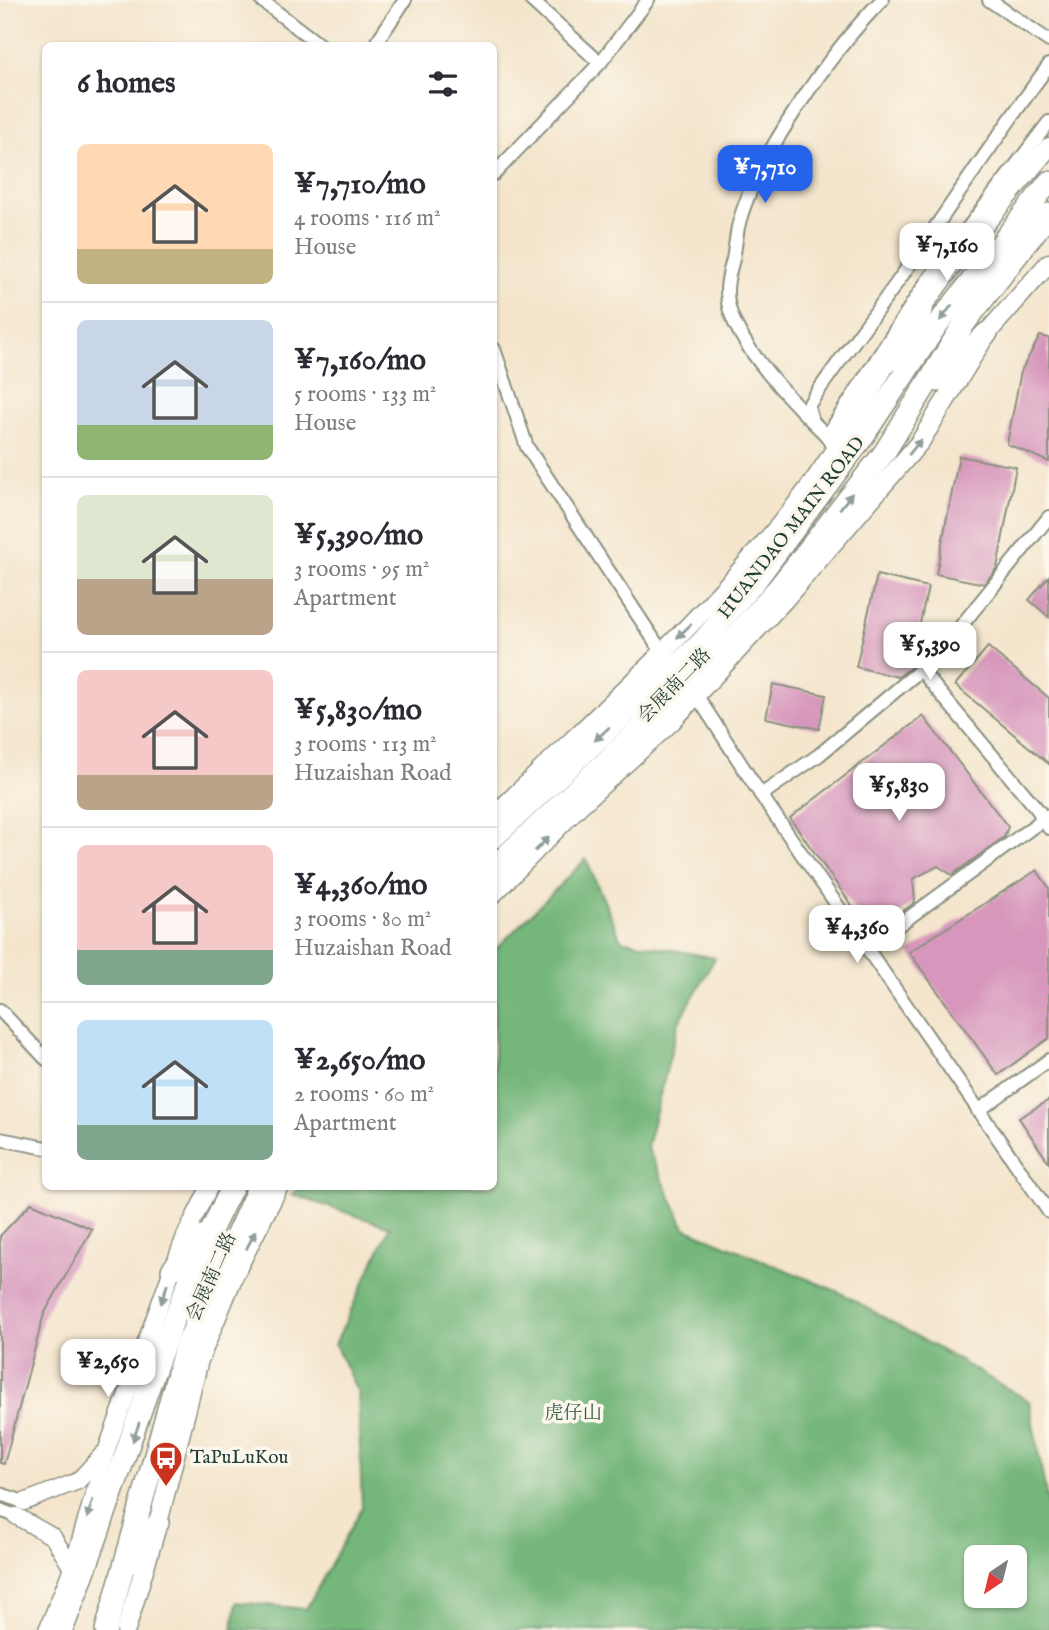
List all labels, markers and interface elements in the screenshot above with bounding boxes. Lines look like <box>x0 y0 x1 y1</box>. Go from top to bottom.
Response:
text: 6 homes <box>77 65 176 103</box>
icon: filters <box>424 65 462 103</box>
pin: ¥7,710 <box>708 146 822 205</box>
text: ¥7,710 <box>734 153 796 182</box>
text: ¥7,710/mo <box>294 166 426 204</box>
icon: home <box>133 172 217 256</box>
text: 4 rooms · 116 m² <box>294 204 441 233</box>
pin: ¥7,160 <box>890 224 1004 283</box>
text: ¥7,160 <box>915 231 979 260</box>
text: House <box>294 233 356 262</box>
one-way arrow <box>939 304 954 321</box>
text: ¥7,160/mo <box>294 342 426 380</box>
icon: home <box>133 348 217 432</box>
text: 5 rooms · 133 m² <box>294 380 437 409</box>
text: House <box>294 409 356 438</box>
street label: HUANDAO MAIN ROAD <box>713 432 871 624</box>
one-way arrow <box>908 438 923 456</box>
one-way arrow <box>839 493 854 511</box>
text: ¥5,390/mo <box>294 517 423 555</box>
icon: home <box>133 523 217 607</box>
text: 3 rooms · 95 m² <box>294 555 429 584</box>
text: Apartment <box>294 584 397 613</box>
one-way arrow <box>676 622 693 638</box>
pin: ¥5,390 <box>873 622 987 682</box>
text: ¥5,390 <box>899 630 961 659</box>
street label: 会展南二路 <box>633 643 717 729</box>
text: ¥5,830/mo <box>294 692 422 730</box>
icon: home <box>133 698 217 782</box>
one-way arrow <box>593 726 611 742</box>
text: 3 rooms · 113 m² <box>294 730 437 759</box>
text: Huzaishan Road <box>294 759 452 788</box>
pin: ¥5,830 <box>842 764 956 823</box>
text: ¥5,830 <box>869 771 929 800</box>
one-way arrow <box>533 836 549 853</box>
text: ¥4,360/mo <box>294 867 427 905</box>
icon: home <box>133 873 217 957</box>
text: 3 rooms · 80 m² <box>294 905 431 934</box>
pin: ¥4,360 <box>800 906 914 965</box>
text: ¥4,360 <box>825 913 889 942</box>
text: Huzaishan Road <box>294 934 452 963</box>
text: ¥2,650/mo <box>294 1042 426 1080</box>
icon: home <box>133 1048 217 1132</box>
text: 2 rooms · 60 m² <box>294 1080 434 1109</box>
text: Apartment <box>294 1109 397 1138</box>
street label: 会展南二路 <box>182 1229 242 1325</box>
one-way arrow <box>245 1229 257 1249</box>
one-way arrow <box>158 1283 169 1304</box>
pin: ¥2,650 <box>51 1340 165 1399</box>
text: ¥2,650 <box>77 1347 139 1376</box>
park label: 虎仔山 <box>544 1402 602 1426</box>
one-way arrow <box>130 1421 141 1442</box>
bus stop icon: TaPuLuKou <box>147 1439 185 1488</box>
place label: TaPuLuKou <box>190 1446 289 1470</box>
one-way arrow <box>85 1499 95 1520</box>
north arrow <box>964 1545 1027 1608</box>
map controls <box>964 1545 1027 1608</box>

